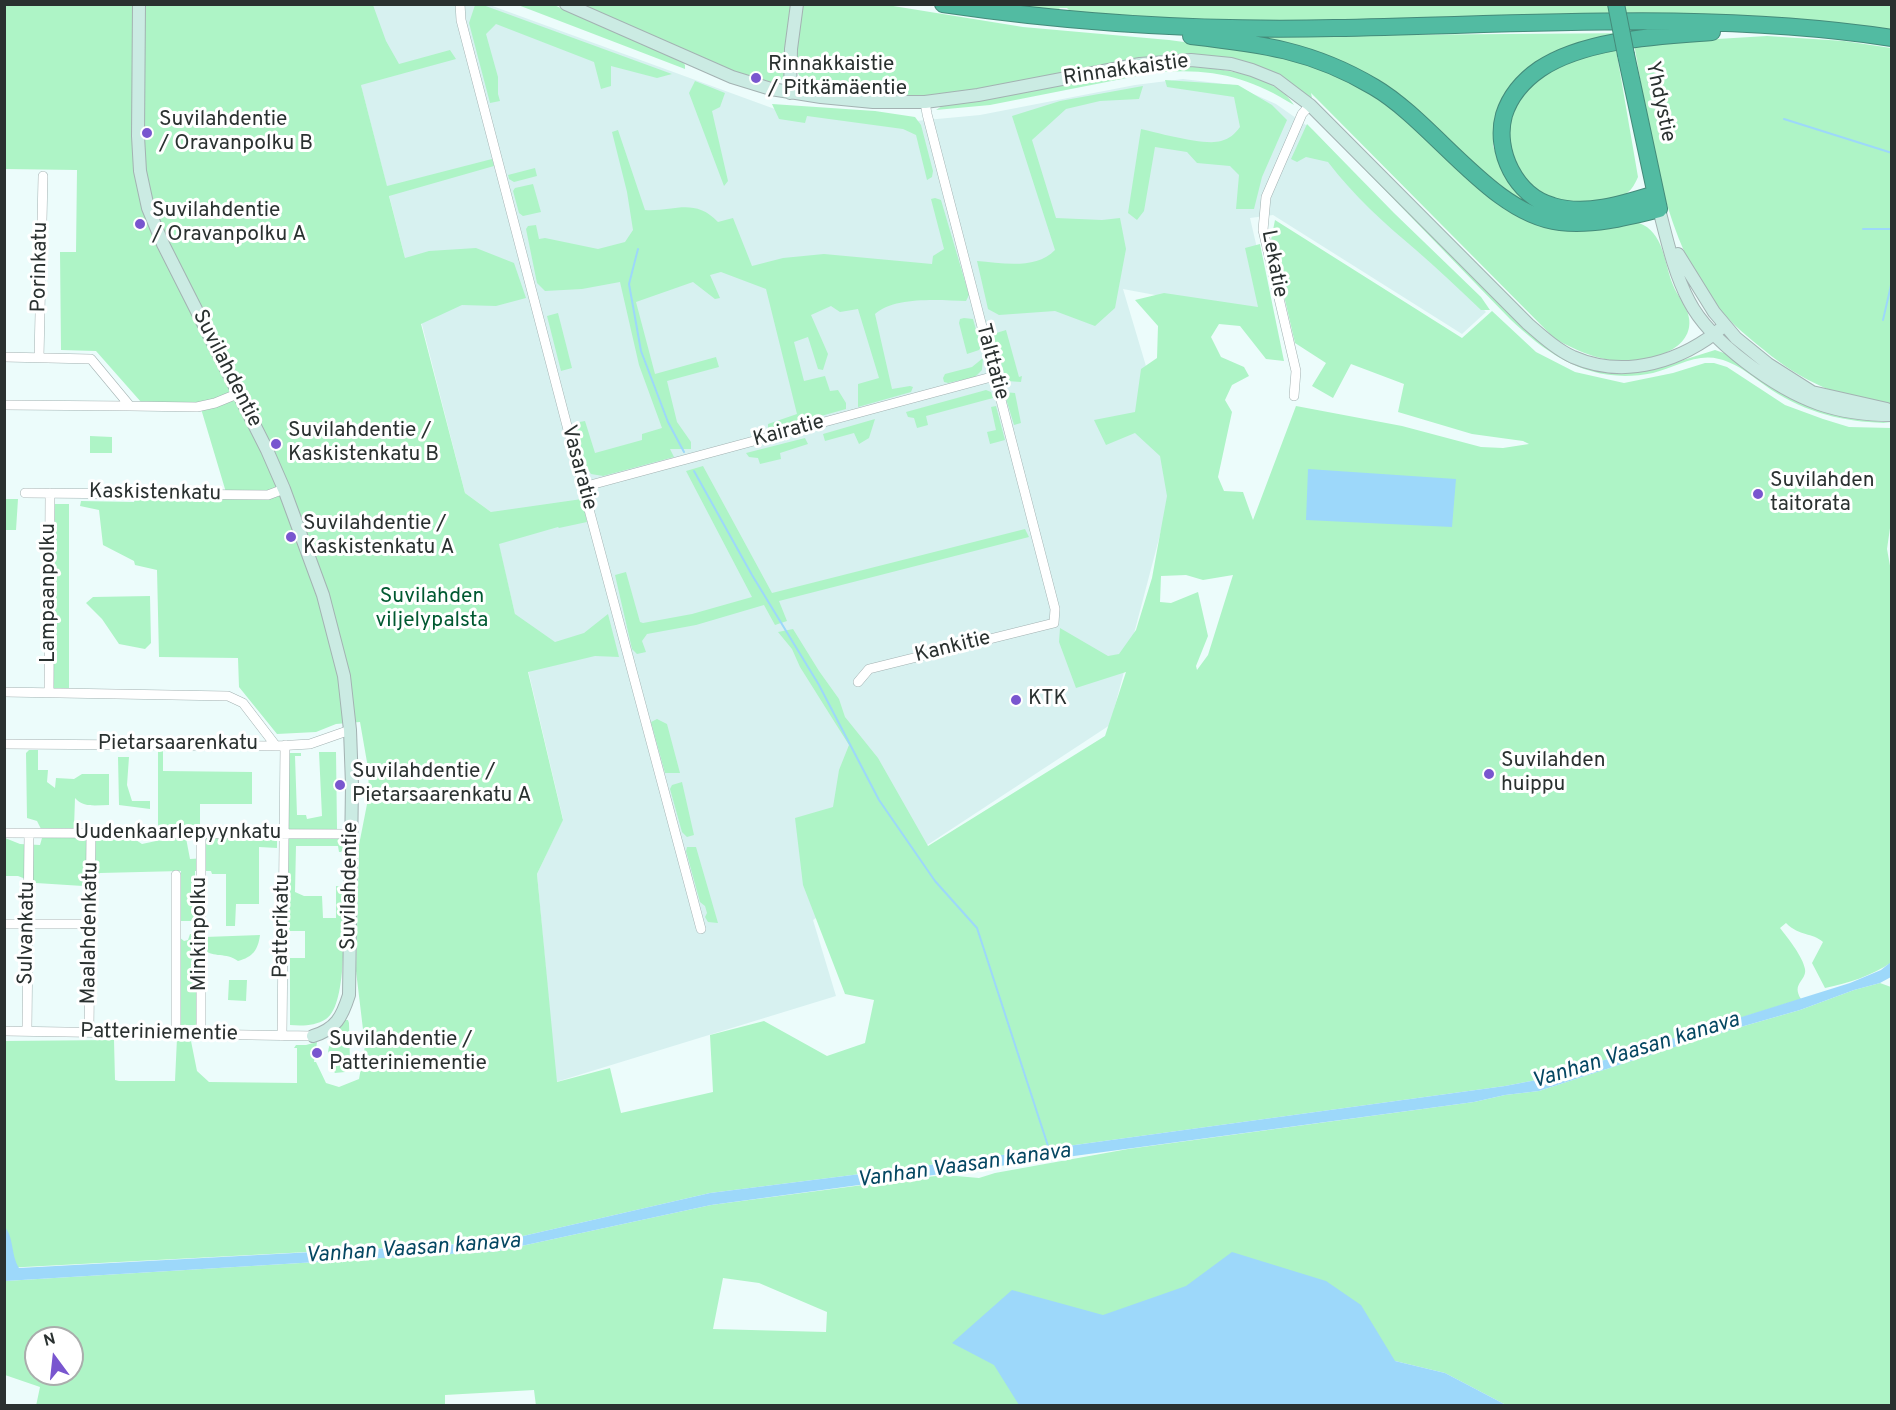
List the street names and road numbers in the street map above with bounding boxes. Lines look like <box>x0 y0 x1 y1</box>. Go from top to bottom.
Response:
street label: Rinnakkaistie <box>1062 50 1190 92</box>
street label: Yhdystie <box>1638 59 1680 145</box>
street label: Porinkatu <box>28 221 54 313</box>
street label: Lekatie <box>1254 228 1292 300</box>
street label: Suvilahdentie <box>186 306 266 432</box>
street label: Talttatie <box>969 321 1013 403</box>
street label: Kairatie <box>751 410 827 454</box>
street label: Vasaratie <box>555 423 601 513</box>
street label: Kaskistenkatu <box>89 480 221 508</box>
street label: Lampaanpolku <box>37 523 63 663</box>
street label: Kankitie <box>912 626 994 670</box>
street label: Pietarsaarenkatu <box>98 732 258 758</box>
street label: Uudenkaarlepyynkatu <box>75 821 281 847</box>
street label: Suvilahdentie <box>337 822 365 950</box>
street label: Maalahdenkatu <box>77 861 105 1005</box>
street label: Patterikatu <box>269 874 297 978</box>
street label: Minkinpolku <box>188 877 214 991</box>
street label: Sulvankatu <box>14 881 42 985</box>
street label: Patteriniementie <box>80 1020 238 1048</box>

